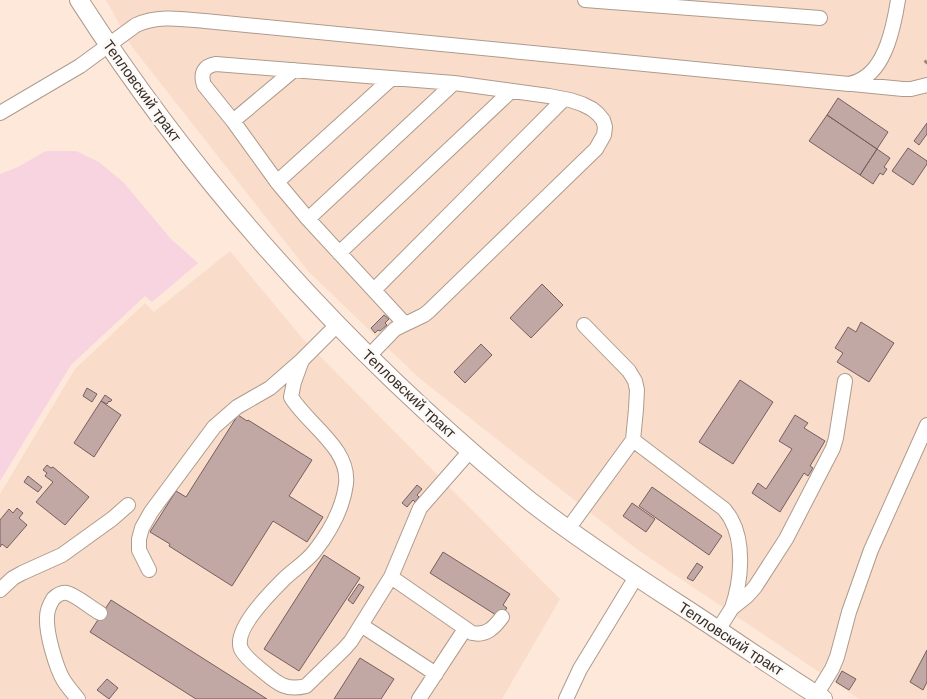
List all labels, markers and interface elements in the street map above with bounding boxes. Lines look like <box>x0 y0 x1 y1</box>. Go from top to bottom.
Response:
street label: Тепловский тракт <box>98 36 186 146</box>
street label: Тепловский тракт <box>358 345 460 443</box>
street label: Тепловский тракт <box>674 597 788 681</box>

